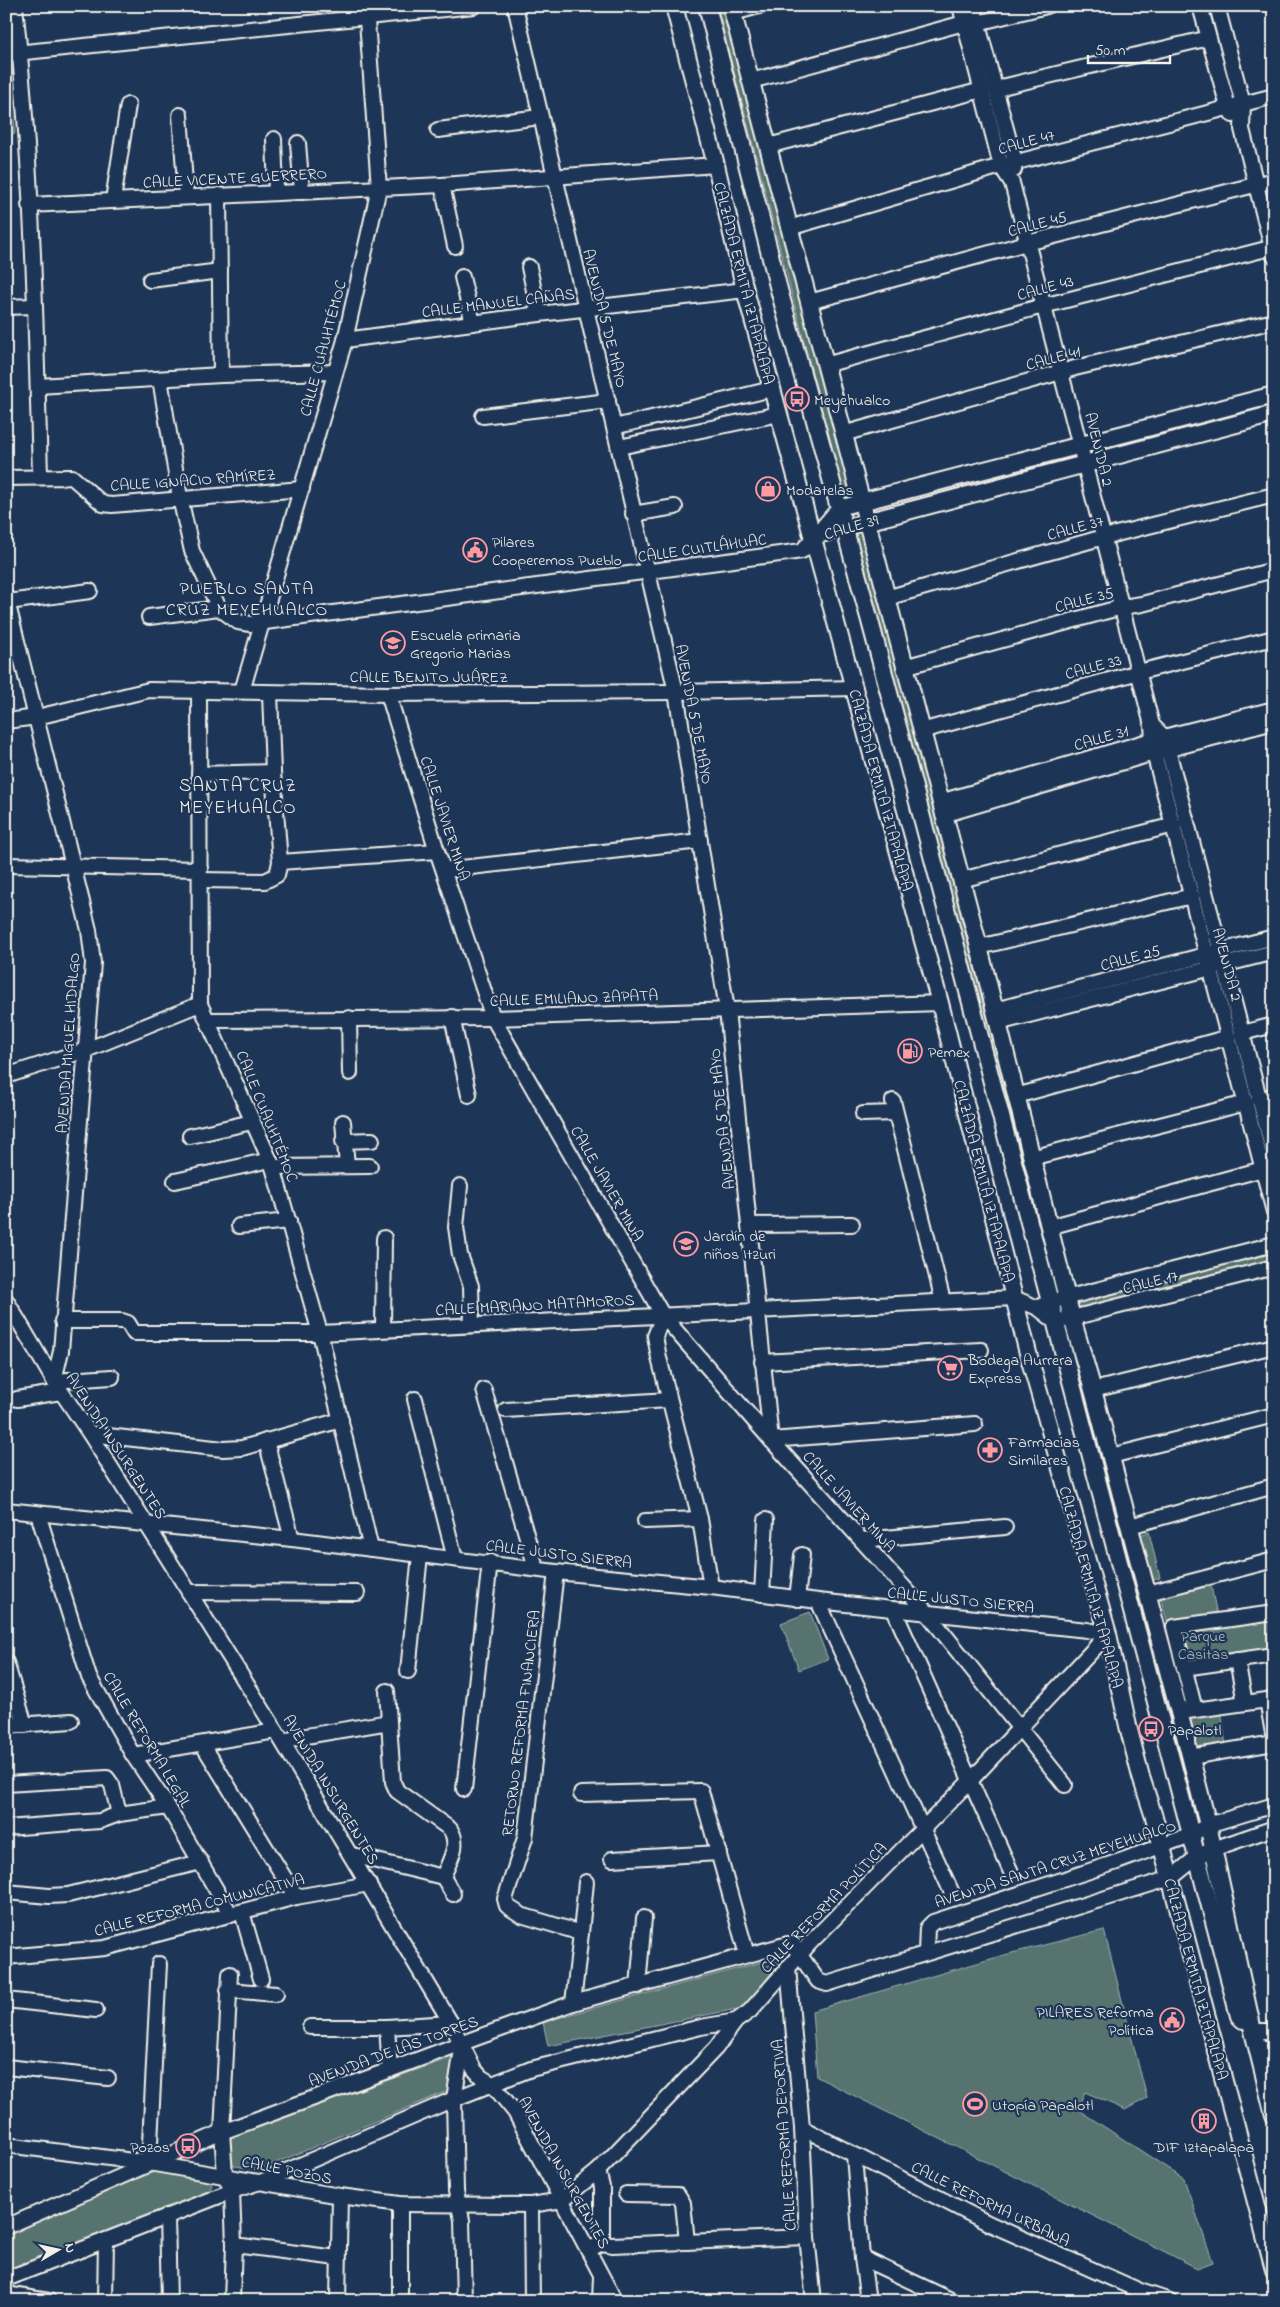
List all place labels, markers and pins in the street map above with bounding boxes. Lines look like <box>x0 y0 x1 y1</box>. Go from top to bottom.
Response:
bus stop icon: Meyehualco <box>784 386 810 412</box>
place label: Meyehualco <box>814 389 890 413</box>
shop icon: Modatelas <box>755 476 781 502</box>
place label: Modatelas <box>786 479 854 503</box>
place label: Pilares Cooperemos Pueblo <box>492 531 622 573</box>
public building icon: Pilares Cooperemos Pueblo <box>462 537 488 563</box>
place label: Escuela primaria Gregorio Marias <box>410 624 521 666</box>
school or university icon: Escuela primaria Gregorio Marias <box>380 630 406 656</box>
fuel station icon: Pemex <box>897 1038 923 1064</box>
place label: Pemex <box>928 1041 970 1065</box>
place label: Jardín de niños Itzuri <box>704 1225 776 1267</box>
school or university icon: Jardín de niños Itzuri <box>673 1231 699 1257</box>
place label: Bodega Aurrera Express <box>967 1349 1073 1391</box>
supermarket icon: Bodega Aurrera Express <box>937 1355 963 1381</box>
place label: Farmacias Similares <box>1007 1431 1080 1473</box>
pharmacy icon: Farmacias Similares <box>977 1437 1003 1463</box>
bus stop icon: Papalotl <box>1138 1716 1164 1742</box>
place label: Papalotl <box>1168 1719 1222 1743</box>
place label: PILARES Reforma Política <box>1037 2001 1154 2043</box>
public building icon: PILARES Reforma Política <box>1159 2007 1185 2033</box>
sports icon: Utopía Papalotl <box>962 2091 988 2117</box>
place label: Utopía Papalotl <box>992 2094 1094 2118</box>
building icon: DIF Iztapalapa <box>1191 2108 1217 2134</box>
bus stop icon: Pozos <box>175 2133 201 2159</box>
place label: Pozos <box>130 2136 170 2160</box>
place label: DIF Iztapalapa <box>1153 2136 1254 2160</box>

